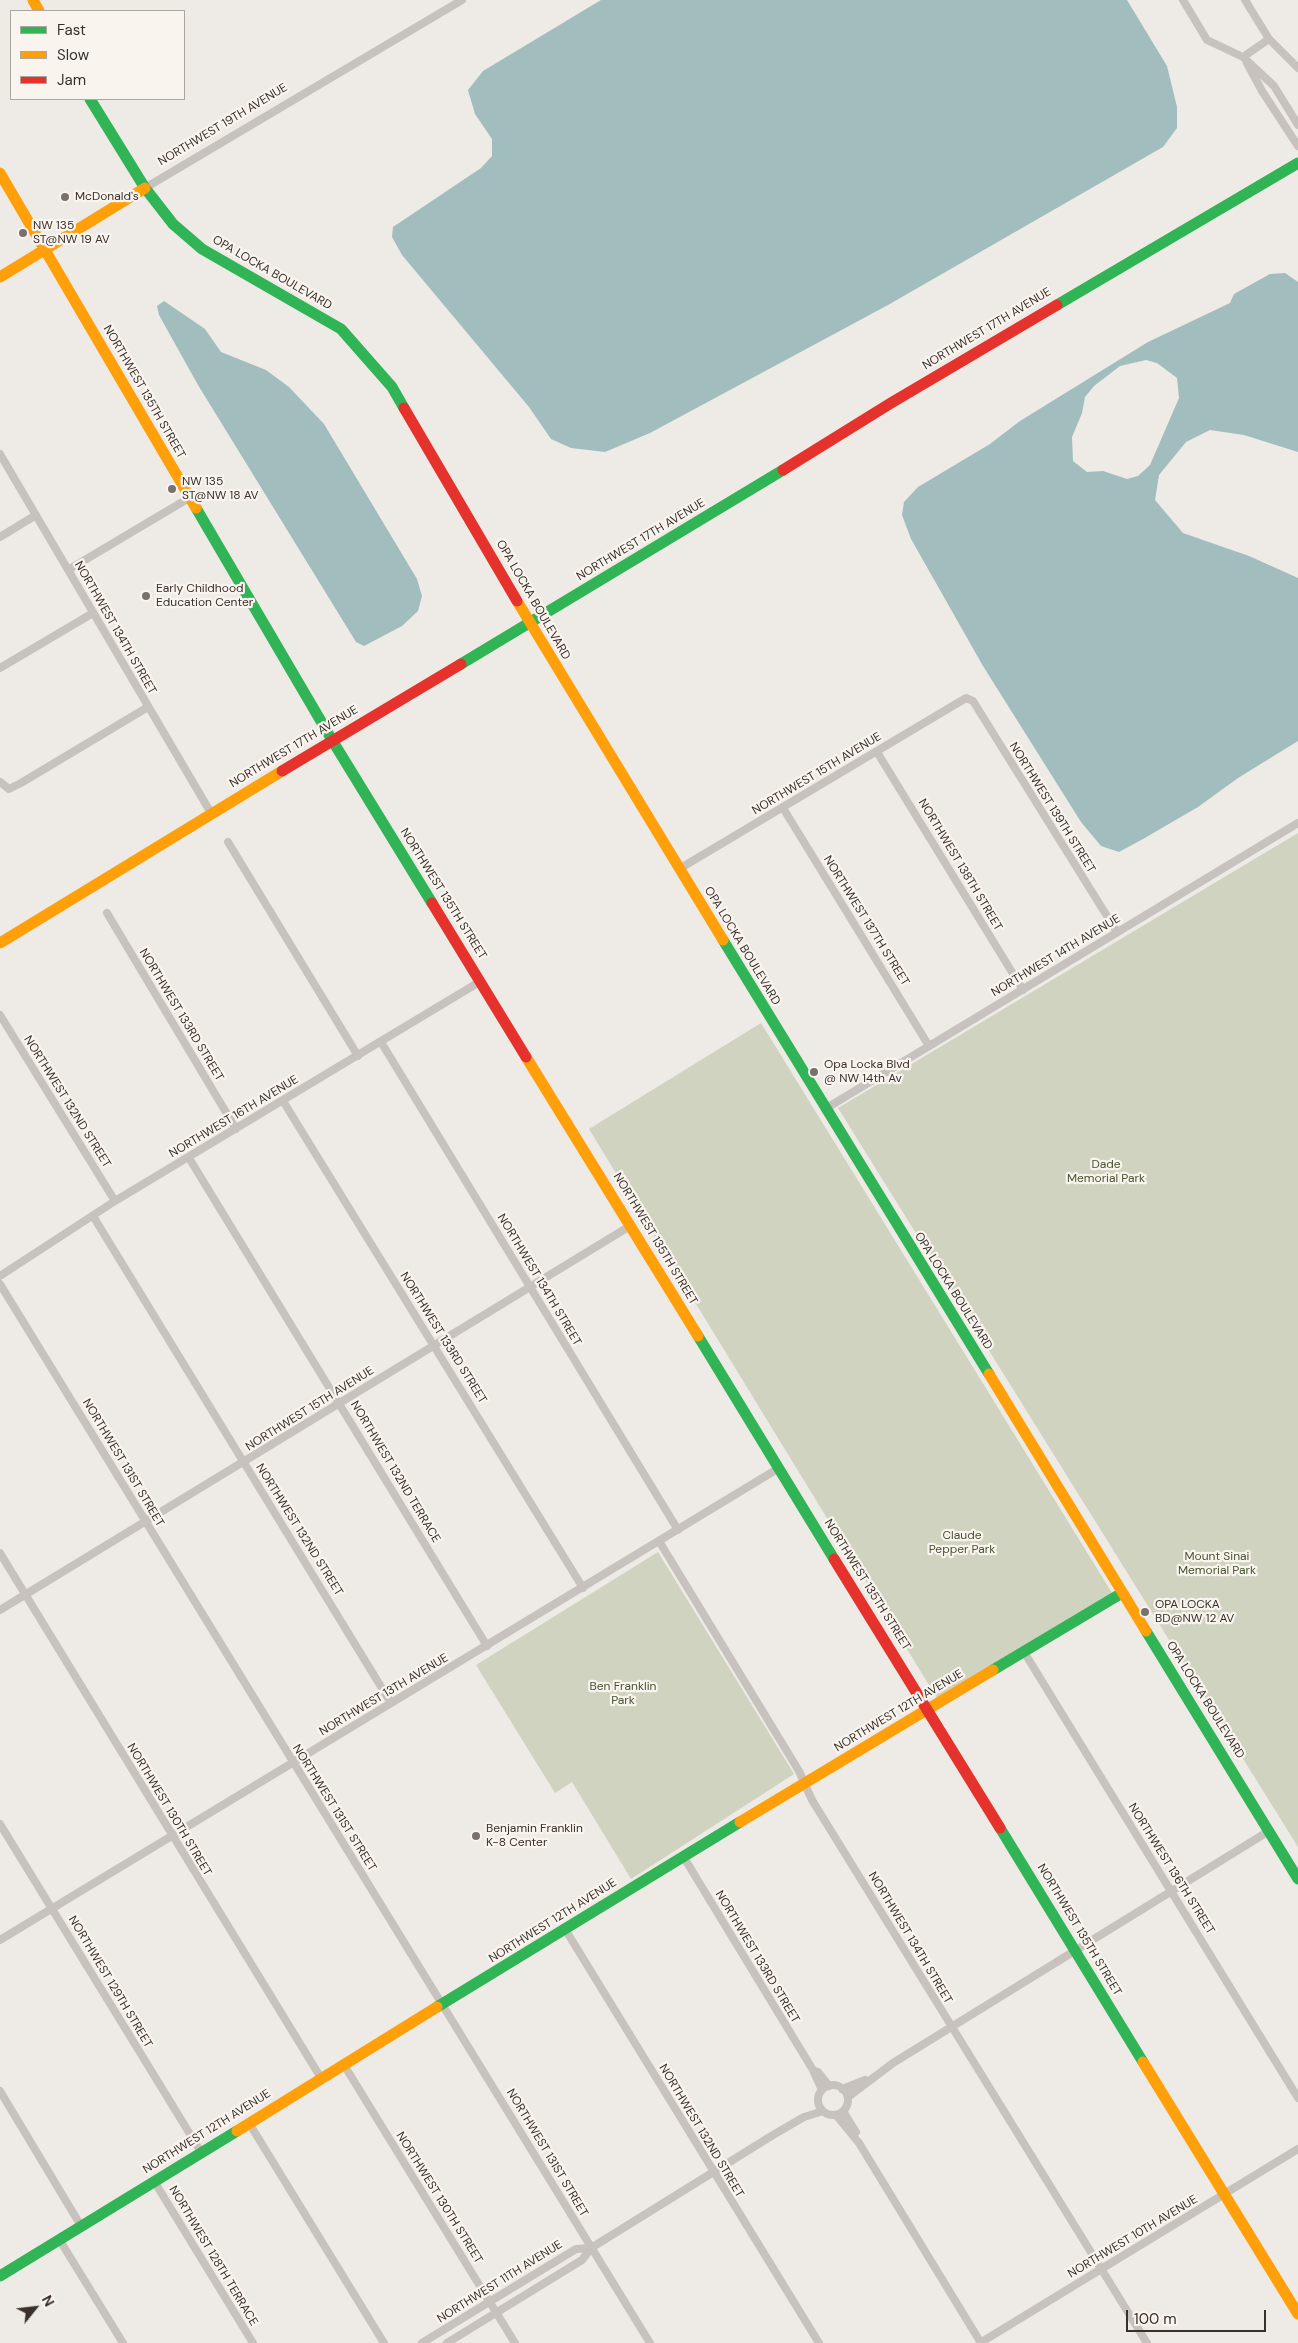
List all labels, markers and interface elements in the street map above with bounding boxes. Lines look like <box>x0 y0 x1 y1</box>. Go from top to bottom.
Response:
legend <box>10 10 185 100</box>
text: Fast <box>57 20 86 40</box>
text: Slow <box>57 45 89 65</box>
text: Jam <box>57 70 86 90</box>
street label: NORTHWEST 19TH AVENUE <box>156 81 290 169</box>
place label: McDonald's <box>75 190 139 204</box>
marker: McDonald's <box>59 191 71 203</box>
place label: NW 135 ST@NW 19 AV <box>33 219 110 247</box>
marker: NW 135 ST@NW 19 AV <box>17 227 29 239</box>
street label: OPA LOCKA BOULEVARD <box>210 233 334 313</box>
street label: NORTHWEST 17TH AVENUE <box>920 285 1054 373</box>
street label: NORTHWEST 135TH STREET <box>100 323 188 461</box>
place label: NW 135 ST@NW 18 AV <box>182 475 259 503</box>
marker: NW 135 ST@NW 18 AV <box>166 483 178 495</box>
street label: NORTHWEST 17TH AVENUE <box>574 496 708 584</box>
street label: OPA LOCKA BOULEVARD <box>493 538 573 662</box>
street label: NORTHWEST 134TH STREET <box>71 559 159 697</box>
place label: Early Childhood Education Center <box>156 582 253 610</box>
marker: Early Childhood Education Center <box>140 590 152 602</box>
street label: NORTHWEST 17TH AVENUE <box>227 703 361 791</box>
street label: NORTHWEST 15TH AVENUE <box>750 730 884 818</box>
street label: NORTHWEST 139TH STREET <box>1006 740 1098 876</box>
street label: NORTHWEST 138TH STREET <box>915 796 1005 934</box>
street label: NORTHWEST 135TH STREET <box>397 826 489 962</box>
street label: NORTHWEST 137TH STREET <box>820 853 912 989</box>
street label: OPA LOCKA BOULEVARD <box>701 884 783 1008</box>
street label: NORTHWEST 14TH AVENUE <box>989 912 1123 1000</box>
street label: NORTHWEST 133RD STREET <box>136 946 226 1084</box>
street label: NORTHWEST 132ND STREET <box>20 1033 114 1171</box>
place label: Opa Locka Blvd @ NW 14th Av <box>824 1058 910 1086</box>
marker: Opa Locka Blvd @ NW 14th Av <box>808 1066 820 1078</box>
street label: NORTHWEST 16TH AVENUE <box>167 1073 301 1161</box>
park label: Dade Memorial Park <box>1067 1158 1145 1186</box>
street label: NORTHWEST 135TH STREET <box>610 1170 700 1308</box>
street label: NORTHWEST 134TH STREET <box>494 1211 584 1349</box>
street label: OPA LOCKA BOULEVARD <box>911 1230 995 1352</box>
street label: NORTHWEST 133RD STREET <box>397 1270 489 1406</box>
street label: NORTHWEST 15TH AVENUE <box>243 1364 377 1454</box>
street label: NORTHWEST 131ST STREET <box>79 1396 167 1530</box>
street label: NORTHWEST 132ND TERRACE <box>347 1399 443 1545</box>
street label: NORTHWEST 132ND STREET <box>252 1461 346 1599</box>
street label: NORTHWEST 135TH STREET <box>821 1517 913 1653</box>
park label: Claude Pepper Park <box>929 1529 995 1557</box>
park label: Mount Sinai Memorial Park <box>1178 1550 1256 1578</box>
place label: OPA LOCKA BD@NW 12 AV <box>1155 1598 1234 1626</box>
marker: OPA LOCKA BD@NW 12 AV <box>1139 1606 1151 1618</box>
street label: OPA LOCKA BOULEVARD <box>1163 1639 1247 1761</box>
street label: NORTHWEST 13TH AVENUE <box>317 1651 451 1739</box>
street label: NORTHWEST 12TH AVENUE <box>832 1667 966 1755</box>
park label: Ben Franklin Park <box>590 1680 656 1708</box>
street label: NORTHWEST 130TH STREET <box>124 1741 214 1879</box>
street label: NORTHWEST 131ST STREET <box>289 1742 379 1874</box>
street label: NORTHWEST 136TH STREET <box>1125 1801 1217 1937</box>
place label: Benjamin Franklin K-8 Center <box>486 1822 583 1850</box>
marker: Benjamin Franklin K-8 Center <box>470 1830 482 1842</box>
street label: NORTHWEST 135TH STREET <box>1034 1861 1124 1999</box>
street label: NORTHWEST 134TH STREET <box>865 1869 955 2007</box>
street label: NORTHWEST 12TH AVENUE <box>487 1876 619 1966</box>
street label: NORTHWEST 133RD STREET <box>712 1888 802 2026</box>
street label: NORTHWEST 129TH STREET <box>65 1913 155 2051</box>
street label: NORTHWEST 132ND STREET <box>655 2062 747 2200</box>
street label: NORTHWEST 131ST STREET <box>503 2086 591 2220</box>
street label: NORTHWEST 12TH AVENUE <box>141 2087 273 2177</box>
street label: NORTHWEST 130TH STREET <box>393 2130 485 2266</box>
street label: NORTHWEST 128TH TERRACE <box>165 2183 261 2329</box>
street label: NORTHWEST 10TH AVENUE <box>1066 2193 1200 2281</box>
street label: NORTHWEST 11TH AVENUE <box>435 2238 565 2326</box>
north arrow <box>10 2283 60 2333</box>
text: N <box>38 2292 58 2310</box>
scale bar <box>1128 2300 1268 2332</box>
text: 100 m <box>1134 2309 1177 2329</box>

